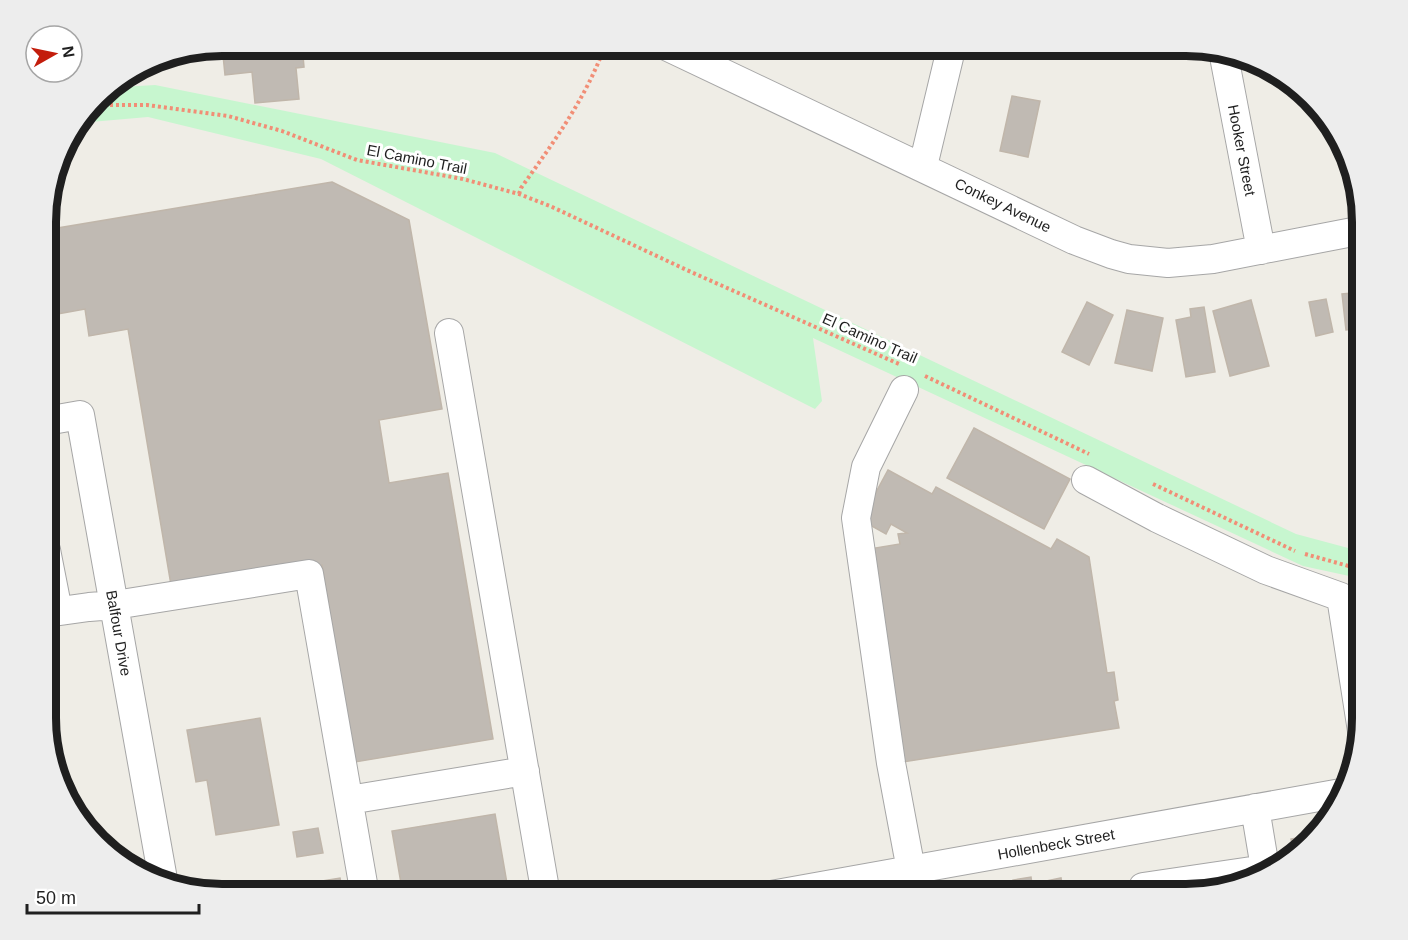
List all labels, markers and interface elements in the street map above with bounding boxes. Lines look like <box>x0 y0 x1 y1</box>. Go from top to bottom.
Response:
north arrow <box>24 24 84 84</box>
text: N <box>59 45 78 59</box>
street label: Hooker Street <box>1225 103 1259 198</box>
street label: El Camino Trail <box>365 141 469 177</box>
street label: Conkey Avenue <box>952 174 1054 236</box>
street label: El Camino Trail <box>820 310 920 366</box>
street label: Balfour Drive <box>103 589 135 677</box>
street label: Hollenbeck Street <box>996 825 1117 863</box>
scale bar <box>27 877 200 915</box>
text: 50 m <box>36 888 76 908</box>

